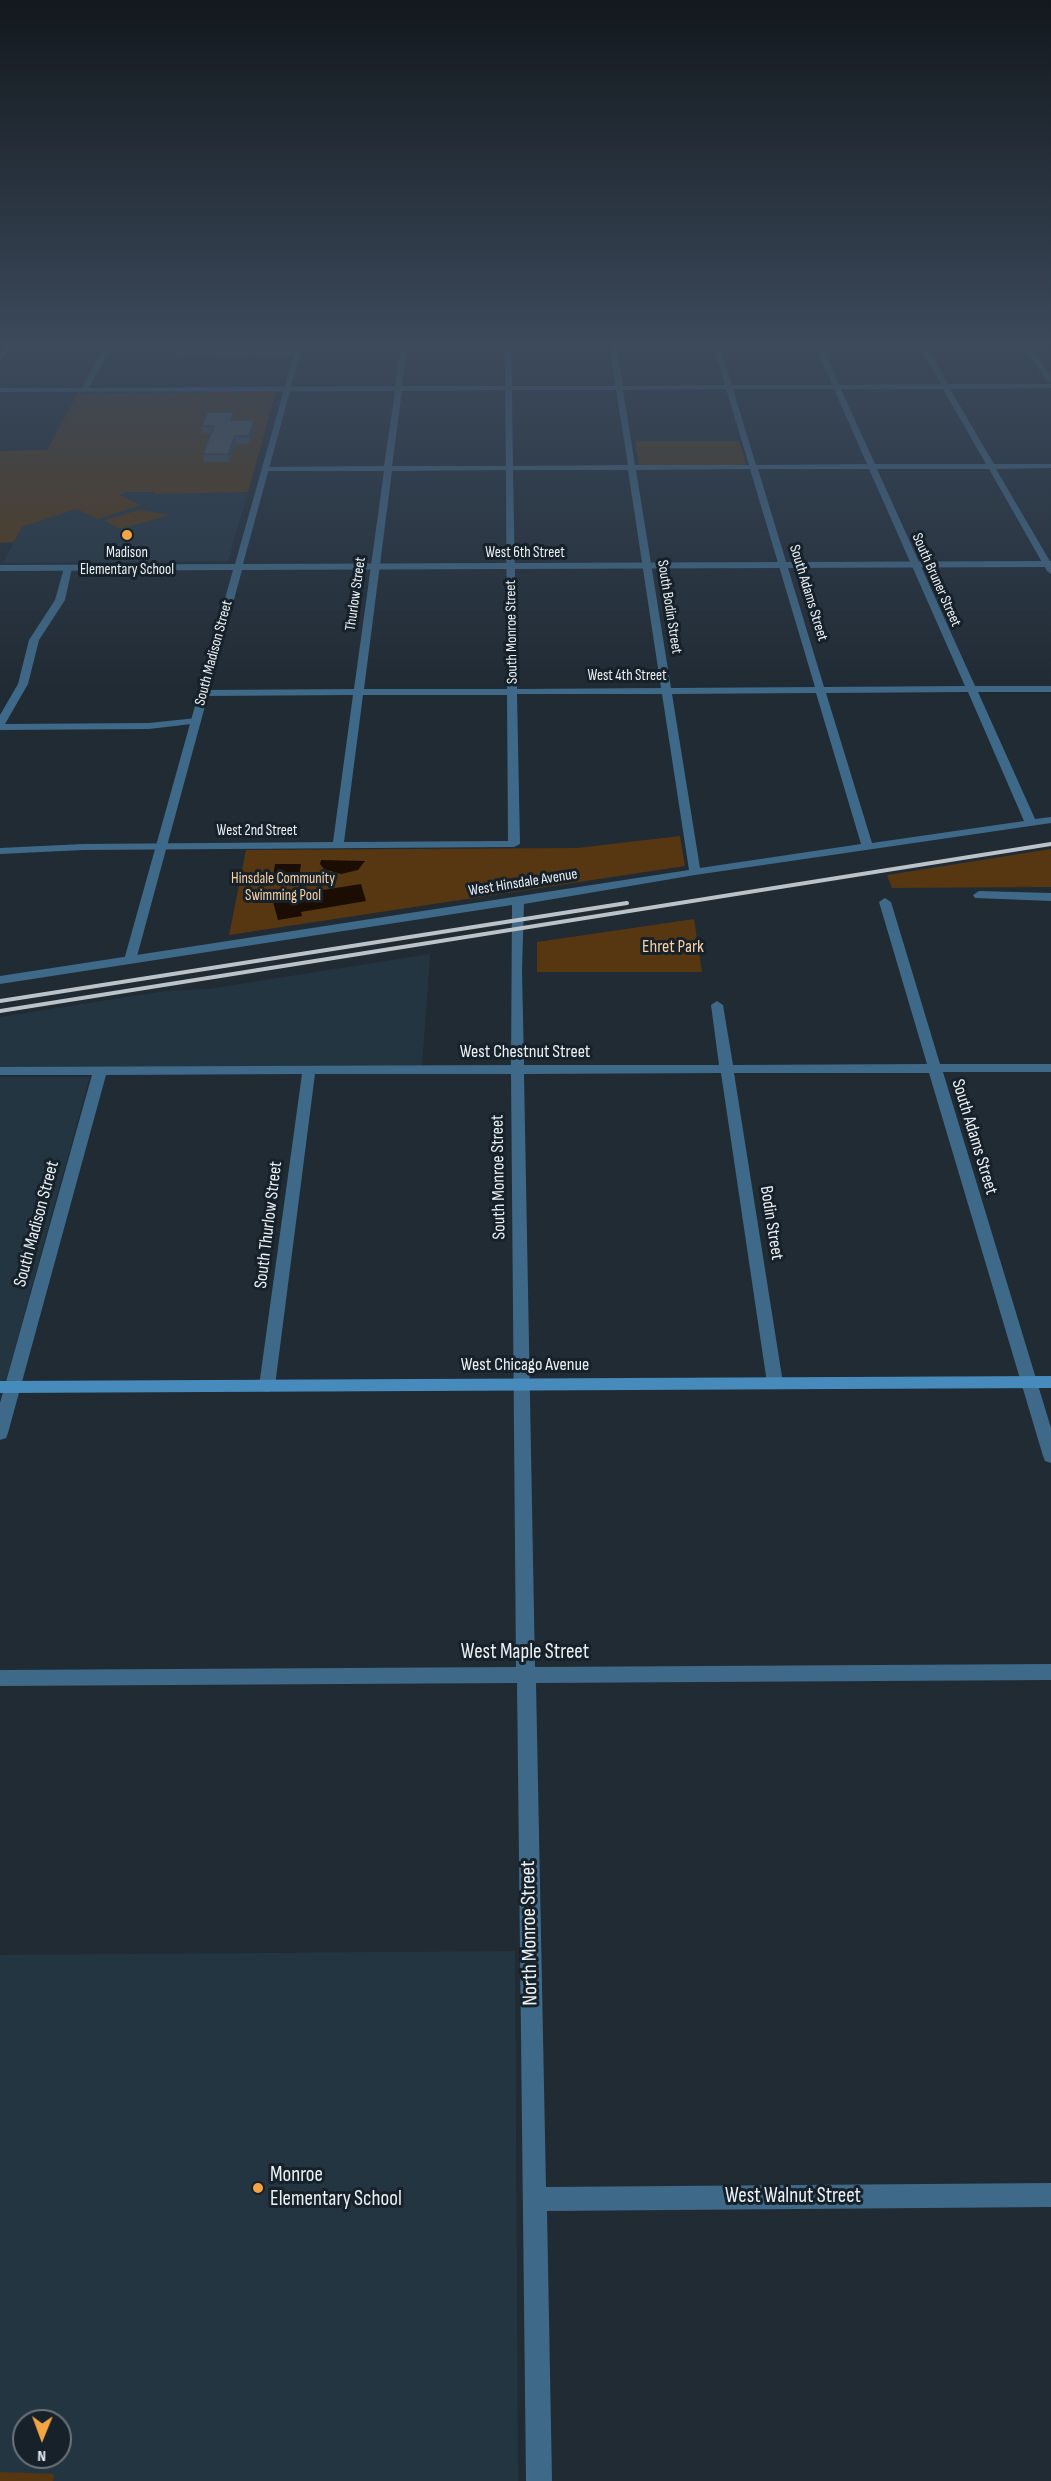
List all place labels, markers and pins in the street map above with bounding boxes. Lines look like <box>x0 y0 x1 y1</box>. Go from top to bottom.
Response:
marker: Madison Elementary School <box>120 528 134 542</box>
place label: Madison Elementary School <box>80 544 174 579</box>
place label: Monroe Elementary School <box>270 2163 402 2213</box>
marker: Monroe Elementary School <box>251 2181 265 2195</box>

